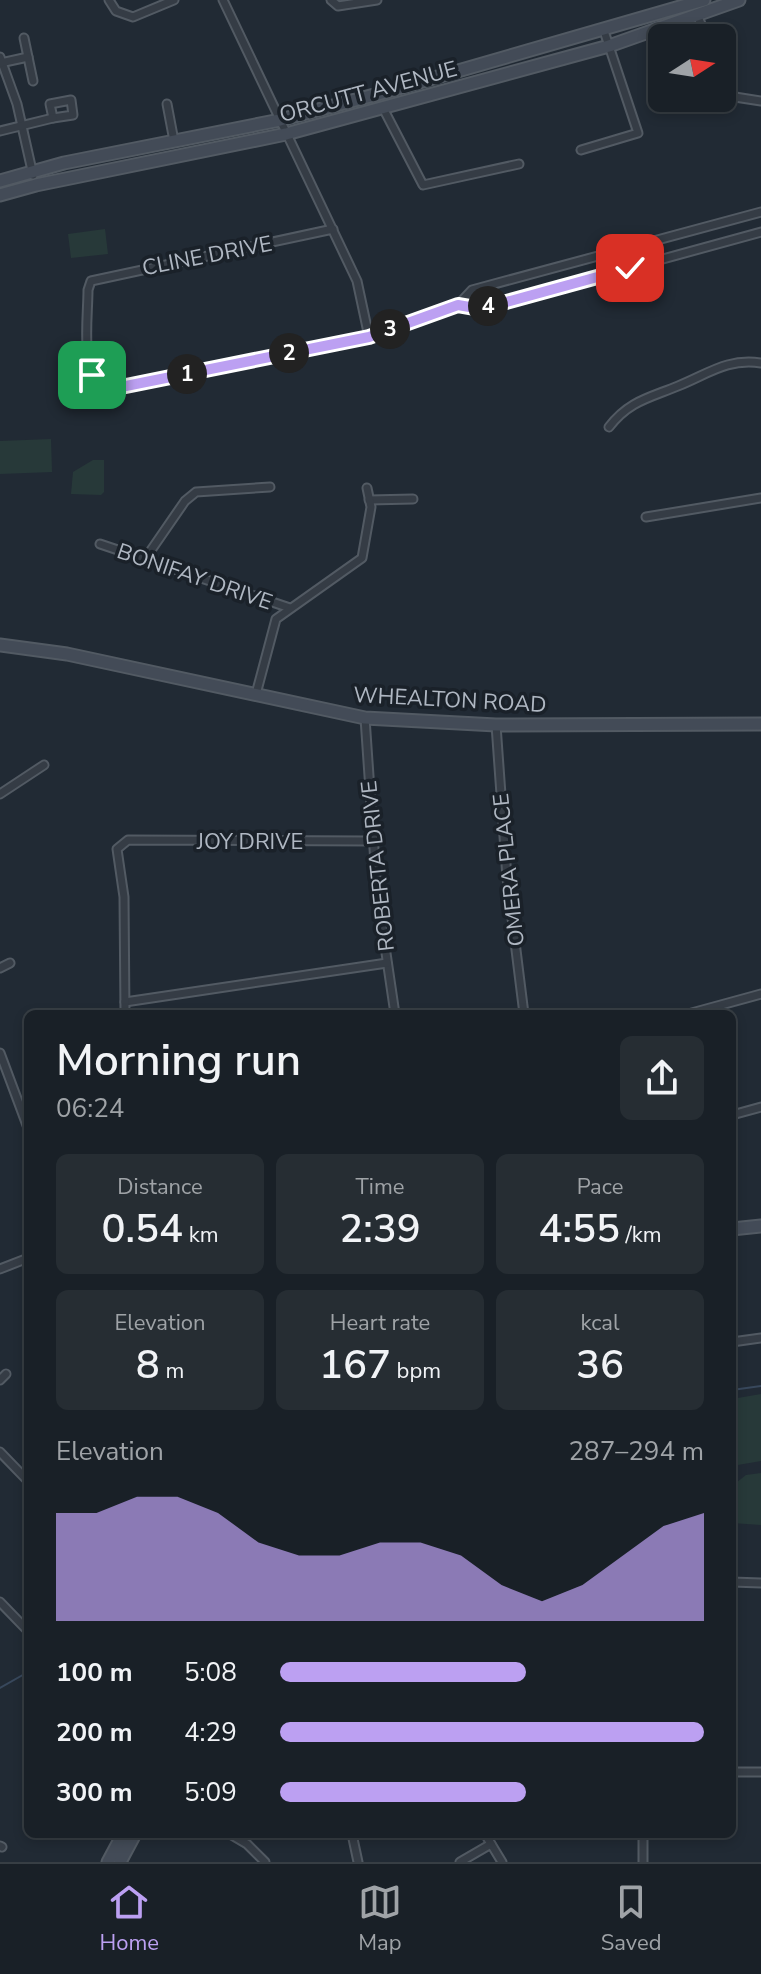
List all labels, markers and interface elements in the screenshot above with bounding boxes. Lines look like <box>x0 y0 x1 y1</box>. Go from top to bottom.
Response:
north arrow <box>648 24 736 112</box>
map controls <box>648 24 736 112</box>
street label: ORCUTT AVENUE <box>276 54 460 130</box>
street label: CLINE DRIVE <box>140 229 275 283</box>
pin <box>596 234 664 302</box>
icon: check <box>608 246 652 290</box>
pin: 4 <box>468 286 508 326</box>
text: 4 <box>481 291 495 321</box>
pin: 3 <box>370 309 410 349</box>
text: 3 <box>383 314 397 344</box>
pin: 2 <box>269 333 309 373</box>
text: 2 <box>282 338 296 368</box>
pin <box>58 341 126 409</box>
icon: arrive <box>70 353 114 397</box>
pin: 1 <box>167 354 207 394</box>
text: 1 <box>180 359 194 389</box>
street label: BONIFAY DRIVE <box>113 536 276 618</box>
street label: WHEALTON ROAD <box>353 680 547 720</box>
street label: ROBERTA DRIVE <box>354 779 402 953</box>
street label: OMERA PLACE <box>486 792 532 948</box>
street label: JOY DRIVE <box>196 827 303 857</box>
text: Morning run <box>56 1031 301 1091</box>
button: share <box>620 1036 704 1120</box>
text: 06:24 <box>56 1091 124 1126</box>
text: Distance <box>117 1172 203 1202</box>
text: Time <box>356 1172 404 1202</box>
text: Pace <box>577 1172 623 1202</box>
text: 0.54 <box>102 1202 183 1256</box>
text: 2:39 <box>339 1202 421 1256</box>
text: 4:55 <box>538 1202 620 1256</box>
text: km <box>183 1220 218 1250</box>
text: /km <box>620 1220 662 1250</box>
text: Elevation <box>114 1308 206 1338</box>
text: Heart rate <box>330 1308 430 1338</box>
text: kcal <box>581 1308 620 1338</box>
text: 8 <box>136 1338 160 1392</box>
text: 167 <box>319 1338 391 1392</box>
text: 36 <box>576 1338 624 1392</box>
text: m <box>160 1356 184 1386</box>
text: bpm <box>391 1356 441 1386</box>
text: Elevation <box>56 1434 164 1469</box>
text: 287–294 m <box>568 1434 704 1469</box>
text: 100 m <box>56 1655 133 1690</box>
text: 5:08 <box>184 1655 237 1690</box>
text: 200 m <box>56 1715 133 1750</box>
text: 4:29 <box>184 1715 237 1750</box>
text: 300 m <box>56 1775 133 1810</box>
text: 5:09 <box>184 1775 237 1810</box>
tab: Home <box>99 1880 159 1958</box>
tab: Map <box>358 1880 402 1958</box>
tab: Saved <box>601 1880 662 1958</box>

